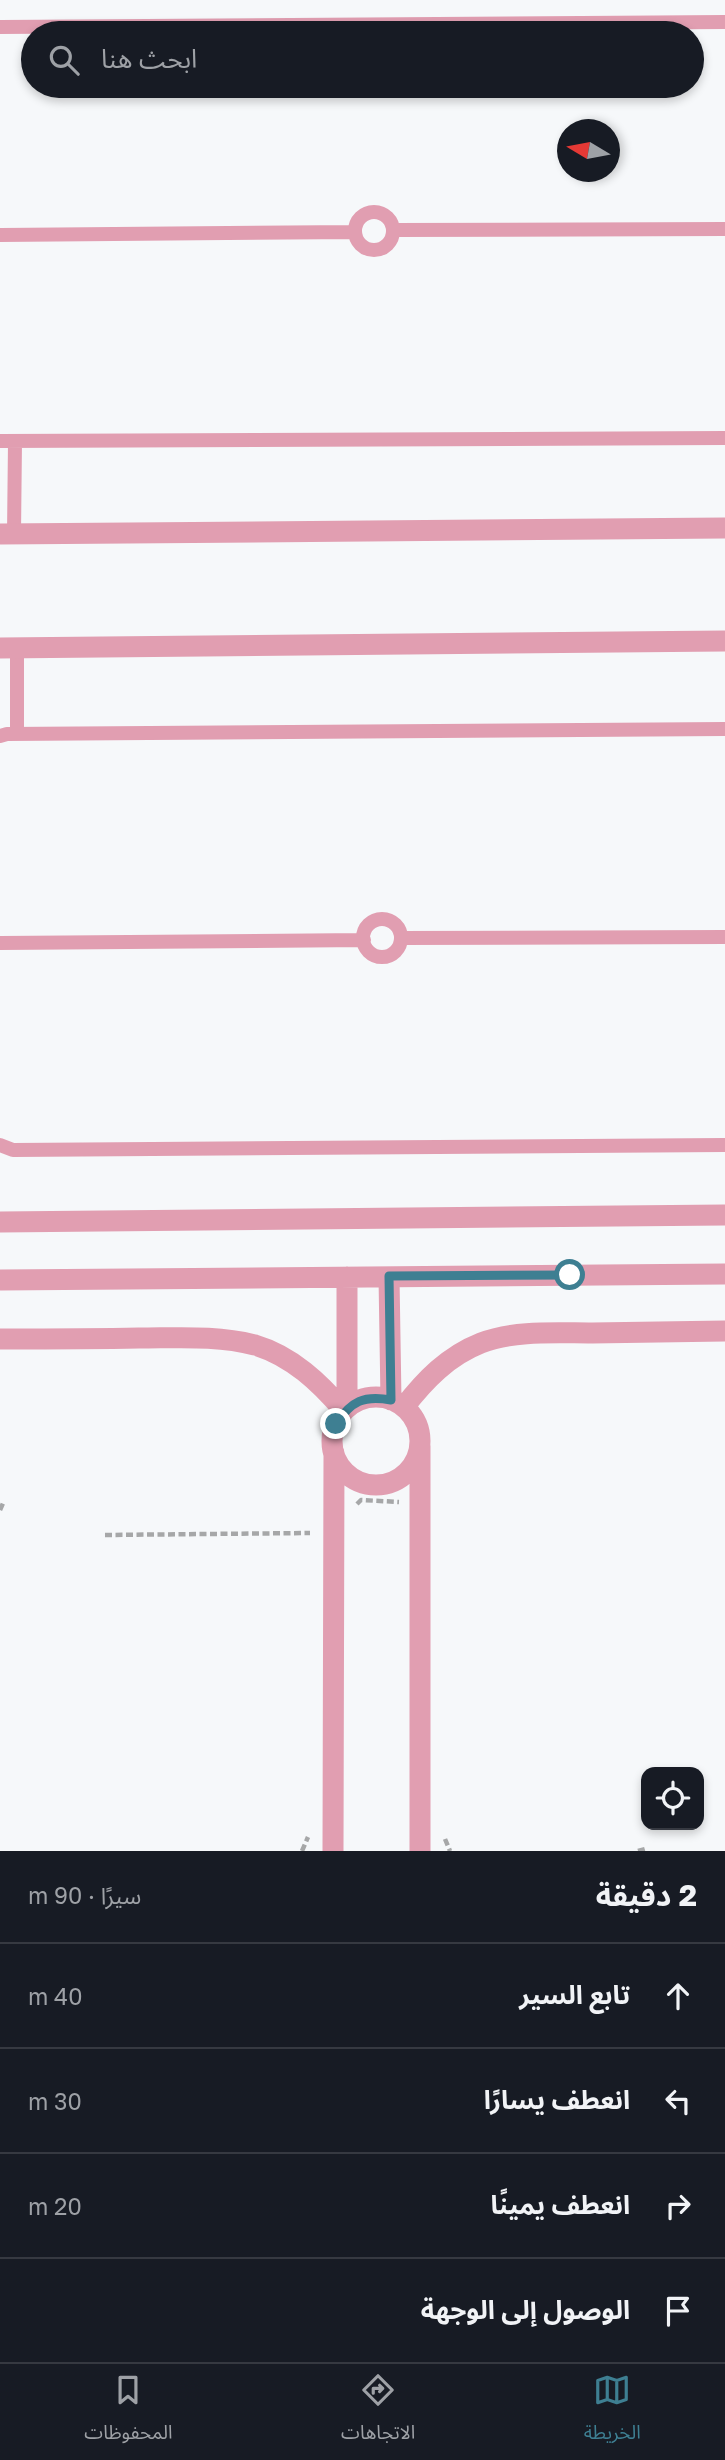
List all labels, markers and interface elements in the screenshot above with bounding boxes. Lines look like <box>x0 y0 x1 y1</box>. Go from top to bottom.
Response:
search box <box>21 21 704 98</box>
icon: search <box>45 41 83 79</box>
text: ابحث هنا <box>101 43 197 74</box>
north arrow <box>557 119 620 182</box>
route start <box>554 1259 585 1290</box>
route end <box>320 1408 351 1439</box>
map controls <box>641 1767 704 1830</box>
button: locate <box>641 1767 704 1830</box>
text: 2 دقيقة <box>596 1877 697 1913</box>
text: سيرًا · 90 m <box>28 1881 141 1909</box>
icon: ahead <box>659 1977 697 2015</box>
text: تابع السير <box>519 1979 630 2010</box>
text: 40 m <box>28 1982 82 2010</box>
icon: left <box>659 2082 697 2120</box>
text: انعطف يسارًا <box>484 2084 630 2115</box>
text: 30 m <box>28 2087 82 2115</box>
icon: right <box>659 2187 697 2225</box>
text: انعطف يمينًا <box>491 2189 630 2220</box>
text: 20 m <box>28 2192 82 2220</box>
icon: arrive <box>659 2292 697 2330</box>
text: الوصول إلى الوجهة <box>421 2294 630 2325</box>
tab: المحفوظات <box>84 2371 173 2453</box>
tab: الاتجاهات <box>341 2371 415 2453</box>
tab: الخريطة <box>584 2371 641 2453</box>

